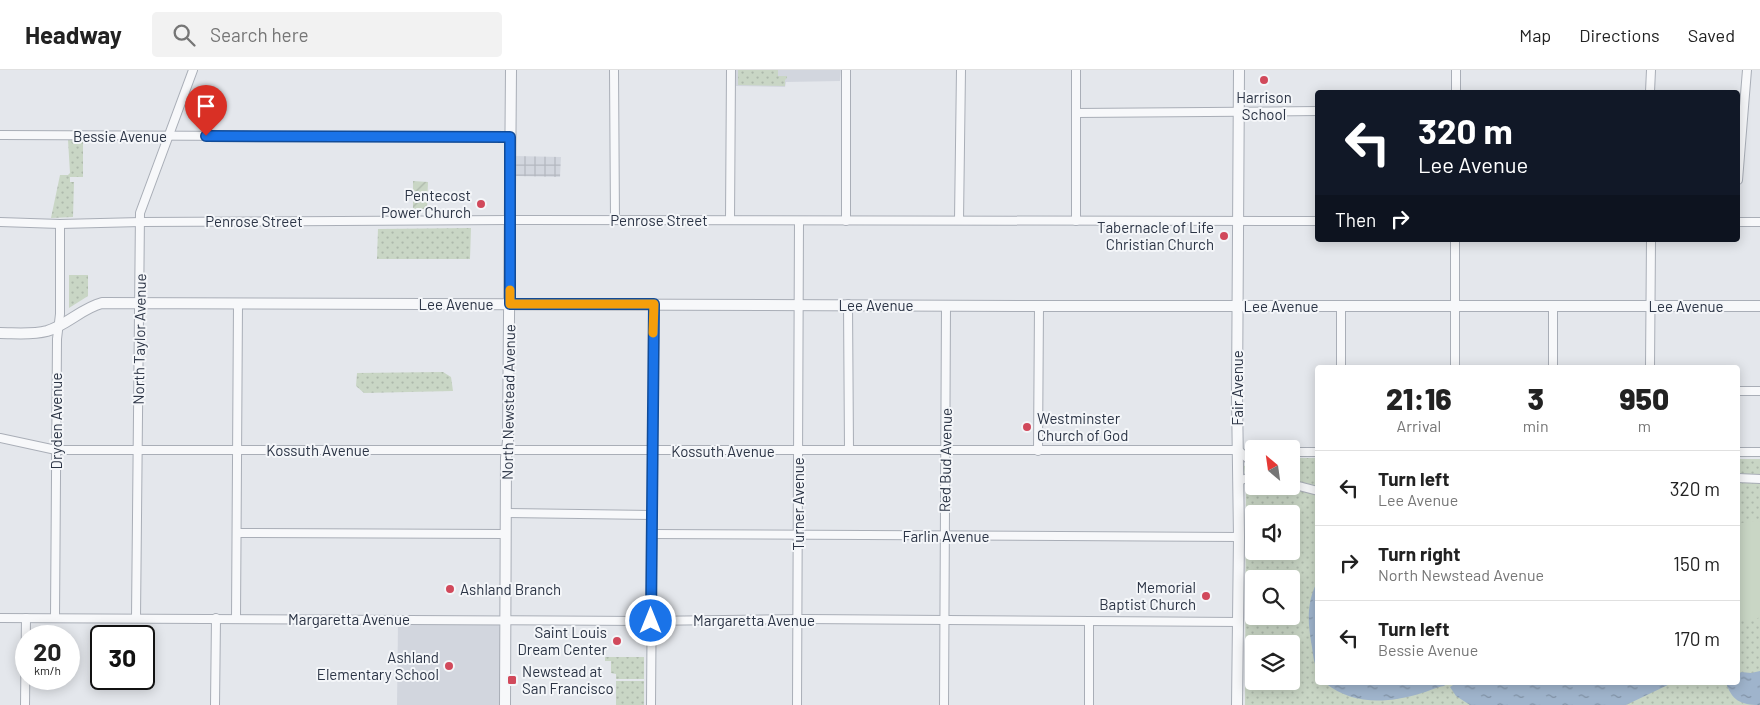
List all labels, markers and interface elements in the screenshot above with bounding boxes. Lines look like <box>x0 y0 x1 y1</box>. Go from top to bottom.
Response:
search box <box>152 12 502 57</box>
text: Headway <box>25 20 122 49</box>
icon: search <box>170 21 198 49</box>
text: Search here <box>210 23 309 46</box>
text: Map <box>1519 24 1551 46</box>
text: Directions <box>1579 24 1660 46</box>
text: Saved <box>1688 24 1735 46</box>
marker: Harrison School <box>1258 74 1270 86</box>
pin <box>185 85 227 136</box>
place label: Harrison School <box>1236 88 1292 123</box>
icon: arrive <box>192 92 220 120</box>
text: 320 m <box>1418 109 1513 151</box>
icon: left <box>1335 110 1400 175</box>
street label: Bessie Avenue <box>73 127 167 145</box>
text: Lee Avenue <box>1418 151 1528 177</box>
place label: Pentecost Power Church <box>381 186 471 221</box>
marker: Pentecost Power Church <box>475 198 487 210</box>
icon: right <box>1386 205 1414 233</box>
text: Then <box>1335 208 1376 231</box>
street label: Penrose Street <box>610 211 708 229</box>
street label: Penrose Street <box>205 212 303 230</box>
place label: Tabernacle of Life Christian Church <box>1097 218 1214 253</box>
marker: Tabernacle of Life Christian Church <box>1218 230 1230 242</box>
street label: North Taylor Avenue <box>129 273 149 405</box>
street label: Lee Avenue <box>418 295 494 313</box>
street label: Lee Avenue <box>838 296 914 314</box>
street label: Lee Avenue <box>1243 297 1319 315</box>
street label: Lee Avenue <box>1648 297 1724 315</box>
street label: North Newstead Avenue <box>498 324 518 480</box>
street label: Fair Avenue <box>1228 350 1246 426</box>
street label: Dryden Avenue <box>47 373 65 469</box>
text: 21:16 <box>1386 380 1452 416</box>
text: 3 <box>1527 380 1544 416</box>
text: 950 <box>1620 380 1669 416</box>
street label: Red Bud Avenue <box>935 408 955 512</box>
place label: Westminster Church of God <box>1037 409 1128 444</box>
text: Arrival <box>1396 416 1441 435</box>
text: min <box>1523 416 1549 435</box>
text: m <box>1638 416 1651 435</box>
marker: Westminster Church of God <box>1021 421 1033 433</box>
north arrow <box>1245 440 1300 495</box>
map controls <box>1245 440 1300 690</box>
street label: Kossuth Avenue <box>266 441 370 459</box>
street label: Kossuth Avenue <box>671 442 775 460</box>
street label: Turner Avenue <box>789 457 807 551</box>
text: Turn left <box>1378 467 1449 490</box>
icon: left <box>1335 474 1363 502</box>
text: 320 m <box>1670 477 1720 500</box>
text: Lee Avenue <box>1378 490 1458 509</box>
button: sound <box>1245 505 1300 560</box>
street label: Farlin Avenue <box>902 527 990 545</box>
text: Turn right <box>1378 542 1460 565</box>
icon: right <box>1335 549 1363 577</box>
text: 150 m <box>1673 552 1720 575</box>
text: North Newstead Avenue <box>1378 565 1544 584</box>
button: search <box>1245 570 1300 625</box>
place label: Memorial Baptist Church <box>1099 578 1196 613</box>
place label: Ashland Branch <box>460 580 561 598</box>
marker: Ashland Branch <box>444 583 456 595</box>
marker: Memorial Baptist Church <box>1200 590 1212 602</box>
position arrow <box>624 594 676 646</box>
street label: Margaretta Avenue <box>288 610 410 628</box>
street label: Margaretta Avenue <box>693 611 815 629</box>
text: Turn left <box>1378 617 1449 640</box>
place label: Saint Louis Dream Center <box>517 623 608 658</box>
icon: left <box>1335 624 1363 652</box>
speed limit sign: 30 <box>90 625 155 690</box>
text: 170 m <box>1674 627 1720 650</box>
marker: Saint Louis Dream Center <box>611 635 623 647</box>
button: layers <box>1245 635 1300 690</box>
text: 20 <box>33 636 62 666</box>
text: Bessie Avenue <box>1378 640 1478 659</box>
place label: Ashland Elementary School <box>317 648 439 683</box>
marker: Ashland Elementary School <box>443 660 455 672</box>
place label: Newstead at San Francisco <box>522 662 614 697</box>
text: km/h <box>34 663 61 677</box>
marker: Newstead at San Francisco <box>506 674 518 686</box>

